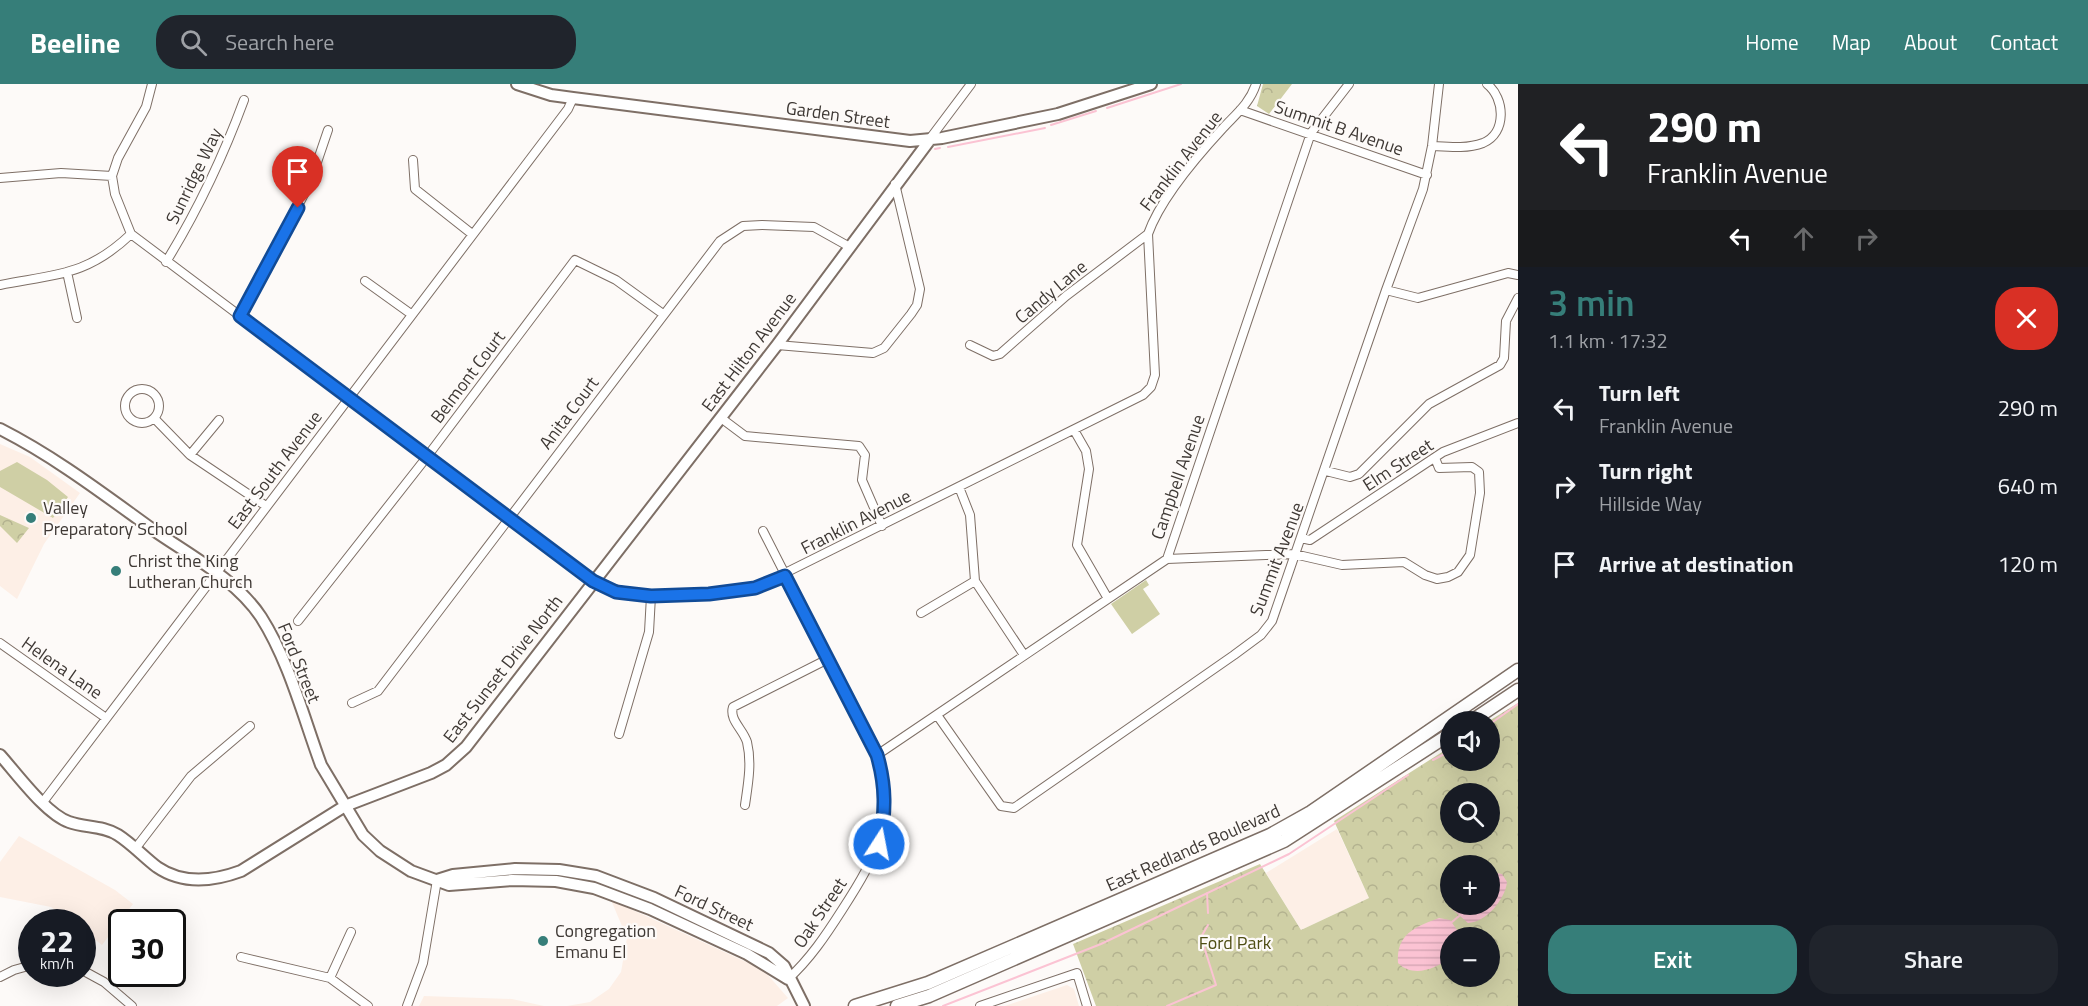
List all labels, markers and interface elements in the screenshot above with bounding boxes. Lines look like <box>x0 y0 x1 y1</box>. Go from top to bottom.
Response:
search box <box>156 15 576 69</box>
text: Beeline <box>30 21 120 64</box>
text: Search here <box>225 25 334 59</box>
icon: search <box>177 26 210 59</box>
text: Home <box>1745 26 1799 58</box>
text: Map <box>1832 26 1871 58</box>
text: About <box>1904 26 1957 58</box>
text: Contact <box>1990 26 2058 58</box>
street label: Summit B Avenue <box>1271 93 1407 162</box>
street label: Garden Street <box>784 94 892 135</box>
text: 290 m <box>1647 94 1762 158</box>
street label: Franklin Avenue <box>1133 105 1228 217</box>
icon: left <box>1548 108 1626 186</box>
street label: Sunridge Way <box>159 123 229 229</box>
pin <box>272 146 323 208</box>
text: Franklin Avenue <box>1647 152 1828 193</box>
icon: arrive <box>281 155 314 188</box>
icon: left <box>1724 222 1757 255</box>
icon: ahead <box>1787 222 1820 255</box>
icon: right <box>1850 222 1883 255</box>
street label: Candy Lane <box>1009 253 1093 330</box>
text: 3 min <box>1548 275 1635 330</box>
street label: East Hilton Avenue <box>695 286 803 417</box>
button: close <box>1995 287 2058 350</box>
street label: Belmont Court <box>424 324 512 429</box>
text: 1.1 km · 17:32 <box>1548 325 1668 356</box>
street label: Anita Court <box>532 370 605 455</box>
text: Turn left <box>1599 376 1680 410</box>
text: 290 m <box>1998 391 2058 425</box>
icon: left <box>1548 392 1581 425</box>
street label: East South Avenue <box>221 405 328 535</box>
text: Franklin Avenue <box>1599 410 1733 441</box>
street label: Campbell Avenue <box>1144 411 1212 543</box>
street label: Elm Street <box>1357 431 1439 498</box>
text: Turn right <box>1599 454 1693 488</box>
text: 640 m <box>1998 469 2058 503</box>
icon: right <box>1548 470 1581 503</box>
street label: Franklin Avenue <box>796 482 916 561</box>
text: Hillside Way <box>1599 488 1702 519</box>
place label: Valley Preparatory School <box>43 494 188 542</box>
street label: Summit Avenue <box>1242 498 1311 620</box>
marker: Valley Preparatory School <box>24 511 38 525</box>
place label: Christ the King Lutheran Church <box>128 547 253 595</box>
text: Arrive at destination <box>1599 547 1794 581</box>
text: 120 m <box>1998 547 2058 581</box>
icon: arrive <box>1548 548 1581 581</box>
marker: Christ the King Lutheran Church <box>109 564 123 578</box>
street label: East Sunset Drive North <box>436 589 569 748</box>
street label: Ford Street <box>271 619 328 708</box>
street label: Helena Lane <box>16 630 108 705</box>
map controls <box>1440 711 1500 987</box>
button: sound <box>1440 711 1500 771</box>
button: search <box>1440 783 1500 843</box>
street label: East Redlands Boulevard <box>1101 797 1284 898</box>
position arrow <box>847 812 911 876</box>
button: + <box>1440 855 1500 915</box>
street label: Oak Street <box>786 871 853 953</box>
street label: Ford Street <box>670 877 759 938</box>
speed limit sign: 30 <box>108 909 186 987</box>
place label: Congregation Emanu El <box>555 917 656 965</box>
text: 22 <box>40 918 74 964</box>
button: Exit <box>1548 925 1797 994</box>
button: Share <box>1809 925 2058 994</box>
button: − <box>1440 927 1500 987</box>
park label: Ford Park <box>1199 929 1272 956</box>
marker: Congregation Emanu El <box>536 934 550 948</box>
text: km/h <box>40 952 74 975</box>

